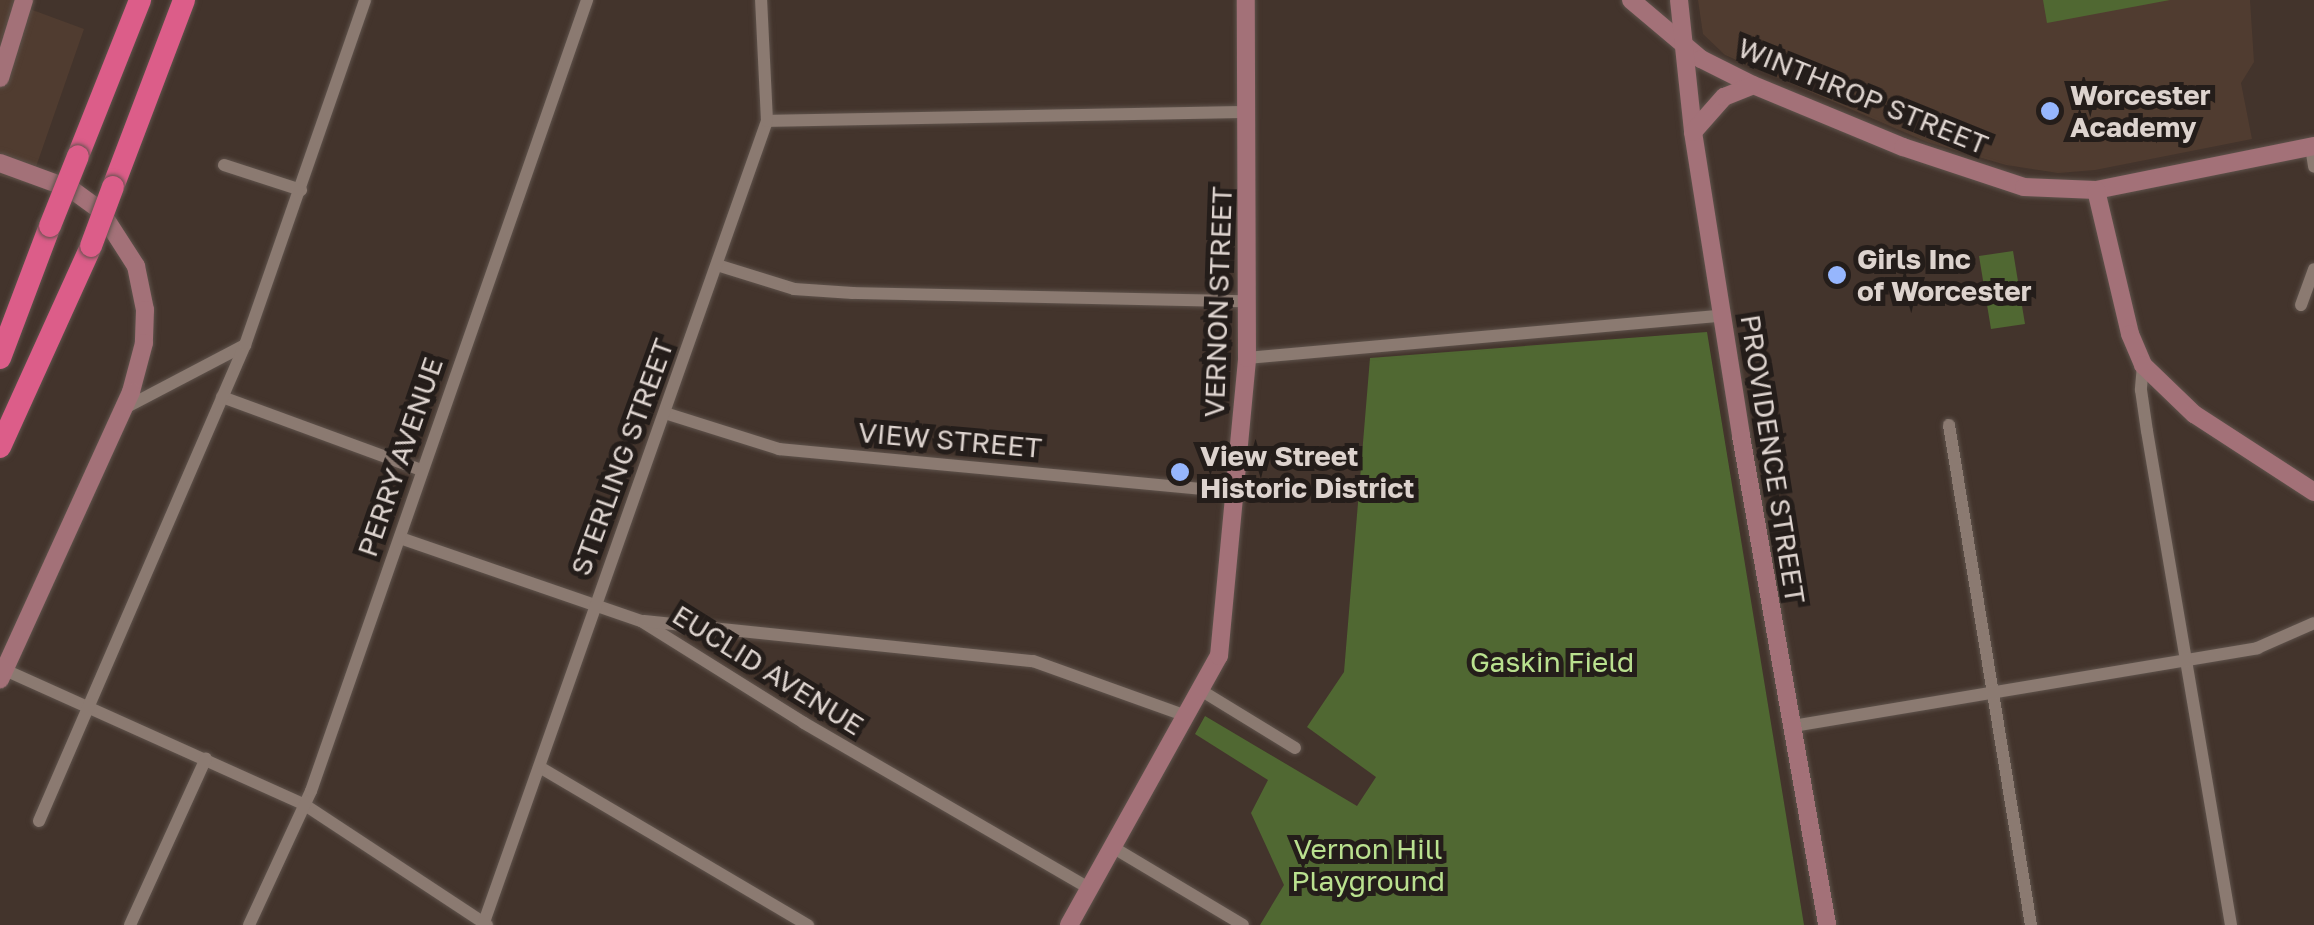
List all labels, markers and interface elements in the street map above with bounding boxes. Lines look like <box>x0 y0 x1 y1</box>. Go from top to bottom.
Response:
street label: WINTHROP STREET <box>1733 31 1993 161</box>
place label: Worcester Academy <box>2070 78 2211 144</box>
marker: Worcester Academy <box>2039 100 2061 122</box>
street label: VERNON STREET <box>1197 186 1239 418</box>
place label: Girls Inc of Worcester <box>1857 242 2032 308</box>
marker: Girls Inc of Worcester <box>1826 264 1848 286</box>
street label: PROVIDENCE STREET <box>1734 312 1812 606</box>
street label: STERLING STREET <box>564 334 680 580</box>
street label: PERRY AVENUE <box>350 353 450 561</box>
street label: VIEW STREET <box>857 415 1043 465</box>
place label: View Street Historic District <box>1200 439 1415 505</box>
marker: View Street Historic District <box>1169 461 1191 483</box>
street label: EUCLID AVENUE <box>666 598 870 742</box>
park label: Gaskin Field <box>1470 645 1634 679</box>
park label: Vernon Hill Playground <box>1291 832 1445 898</box>

